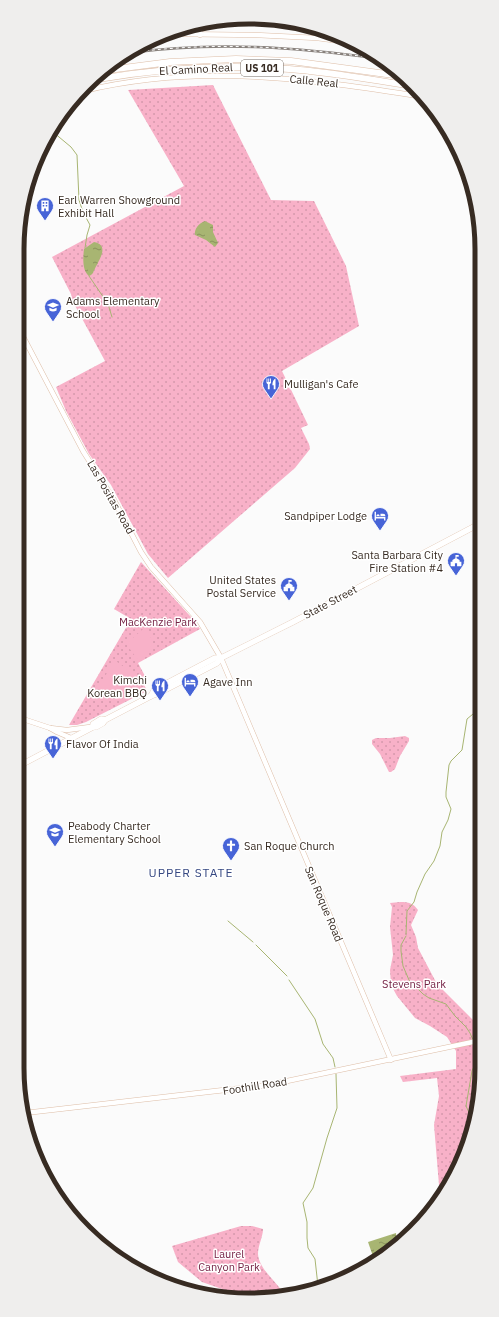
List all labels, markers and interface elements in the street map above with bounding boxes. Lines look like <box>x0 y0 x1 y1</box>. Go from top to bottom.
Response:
street label: El Camino Real <box>159 60 233 78</box>
road number: US 101 <box>241 60 283 76</box>
street label: Calle Real <box>289 71 339 91</box>
place label: Earl Warren Showground Exhibit Hall <box>58 193 180 220</box>
building icon: Earl Warren Showground Exhibit Hall <box>35 196 55 221</box>
place label: Adams Elementary School <box>66 294 160 321</box>
school or university icon: Adams Elementary School <box>43 297 63 322</box>
restaurant icon: Mulligan's Cafe <box>261 374 281 399</box>
place label: Mulligan's Cafe <box>284 377 358 391</box>
street label: Las Positas Road <box>84 458 138 536</box>
hotel icon: Sandpiper Lodge <box>370 506 390 531</box>
place label: Sandpiper Lodge <box>284 509 367 523</box>
place label: Santa Barbara City Fire Station #4 <box>351 548 444 575</box>
public building icon: Santa Barbara City Fire Station #4 <box>446 551 466 576</box>
place label: United States Postal Service <box>207 573 276 600</box>
public building icon: United States Postal Service <box>279 576 299 601</box>
street label: State Street <box>301 582 359 622</box>
park label: MacKenzie Park <box>119 615 197 629</box>
hotel icon: Agave Inn <box>180 672 200 697</box>
place label: Kimchi Korean BBQ <box>87 673 147 700</box>
place label: Agave Inn <box>203 675 252 689</box>
restaurant icon: Kimchi Korean BBQ <box>150 676 170 701</box>
restaurant icon: Flavor Of India <box>43 734 63 759</box>
place label: Flavor Of India <box>66 737 139 751</box>
place label: Peabody Charter Elementary School <box>68 819 161 846</box>
school or university icon: Peabody Charter Elementary School <box>45 822 65 847</box>
church icon: San Roque Church <box>221 836 241 861</box>
place label: San Roque Church <box>244 839 335 853</box>
street label: San Roque Road <box>302 864 346 944</box>
district label: UPPER STATE <box>149 865 233 880</box>
park label: Stevens Park <box>382 977 446 991</box>
street label: Foothill Road <box>222 1074 288 1098</box>
park label: Laurel Canyon Park <box>198 1247 260 1274</box>

